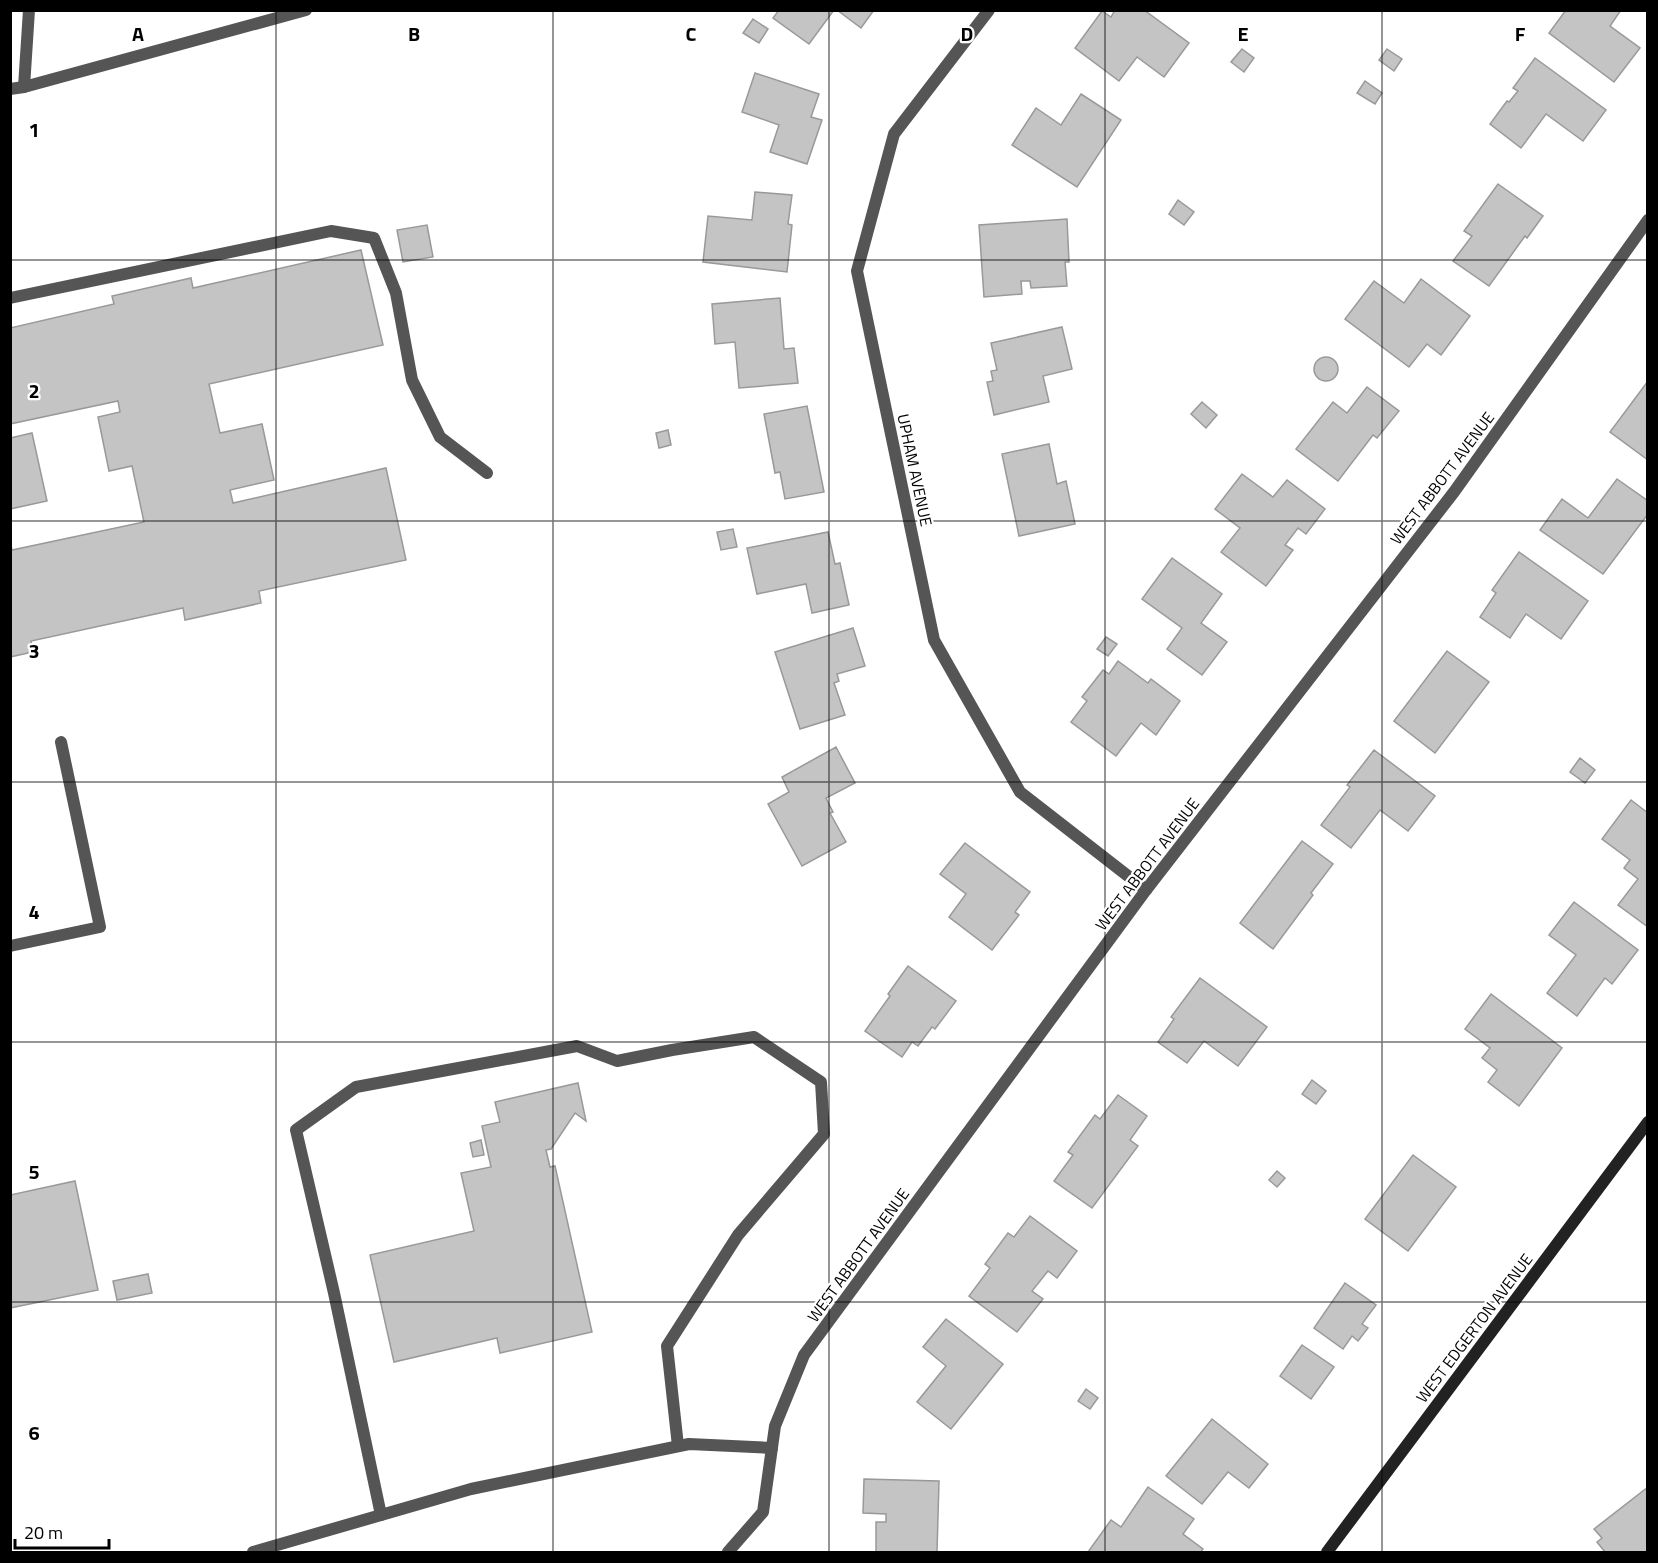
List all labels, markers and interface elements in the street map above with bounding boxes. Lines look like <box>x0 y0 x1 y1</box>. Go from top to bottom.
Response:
text: A <box>132 18 144 49</box>
text: B <box>408 18 420 49</box>
text: C <box>686 18 697 49</box>
text: D <box>961 18 973 49</box>
text: E <box>1237 18 1249 49</box>
text: F <box>1515 18 1526 49</box>
text: 1 <box>28 114 40 145</box>
text: 2 <box>28 375 40 406</box>
street label: WEST ABBOTT AVENUE <box>1384 407 1500 549</box>
street label: UPHAM AVENUE <box>891 412 939 529</box>
text: 3 <box>28 635 40 666</box>
street label: WEST ABBOTT AVENUE <box>1089 793 1205 935</box>
text: 4 <box>28 896 40 927</box>
text: 5 <box>28 1156 40 1187</box>
street label: WEST ABBOTT AVENUE <box>801 1183 915 1327</box>
street label: WEST EDGERTON AVENUE <box>1410 1248 1538 1408</box>
text: 6 <box>28 1417 40 1448</box>
scale bar <box>15 1512 110 1550</box>
text: 20 m <box>24 1519 63 1546</box>

